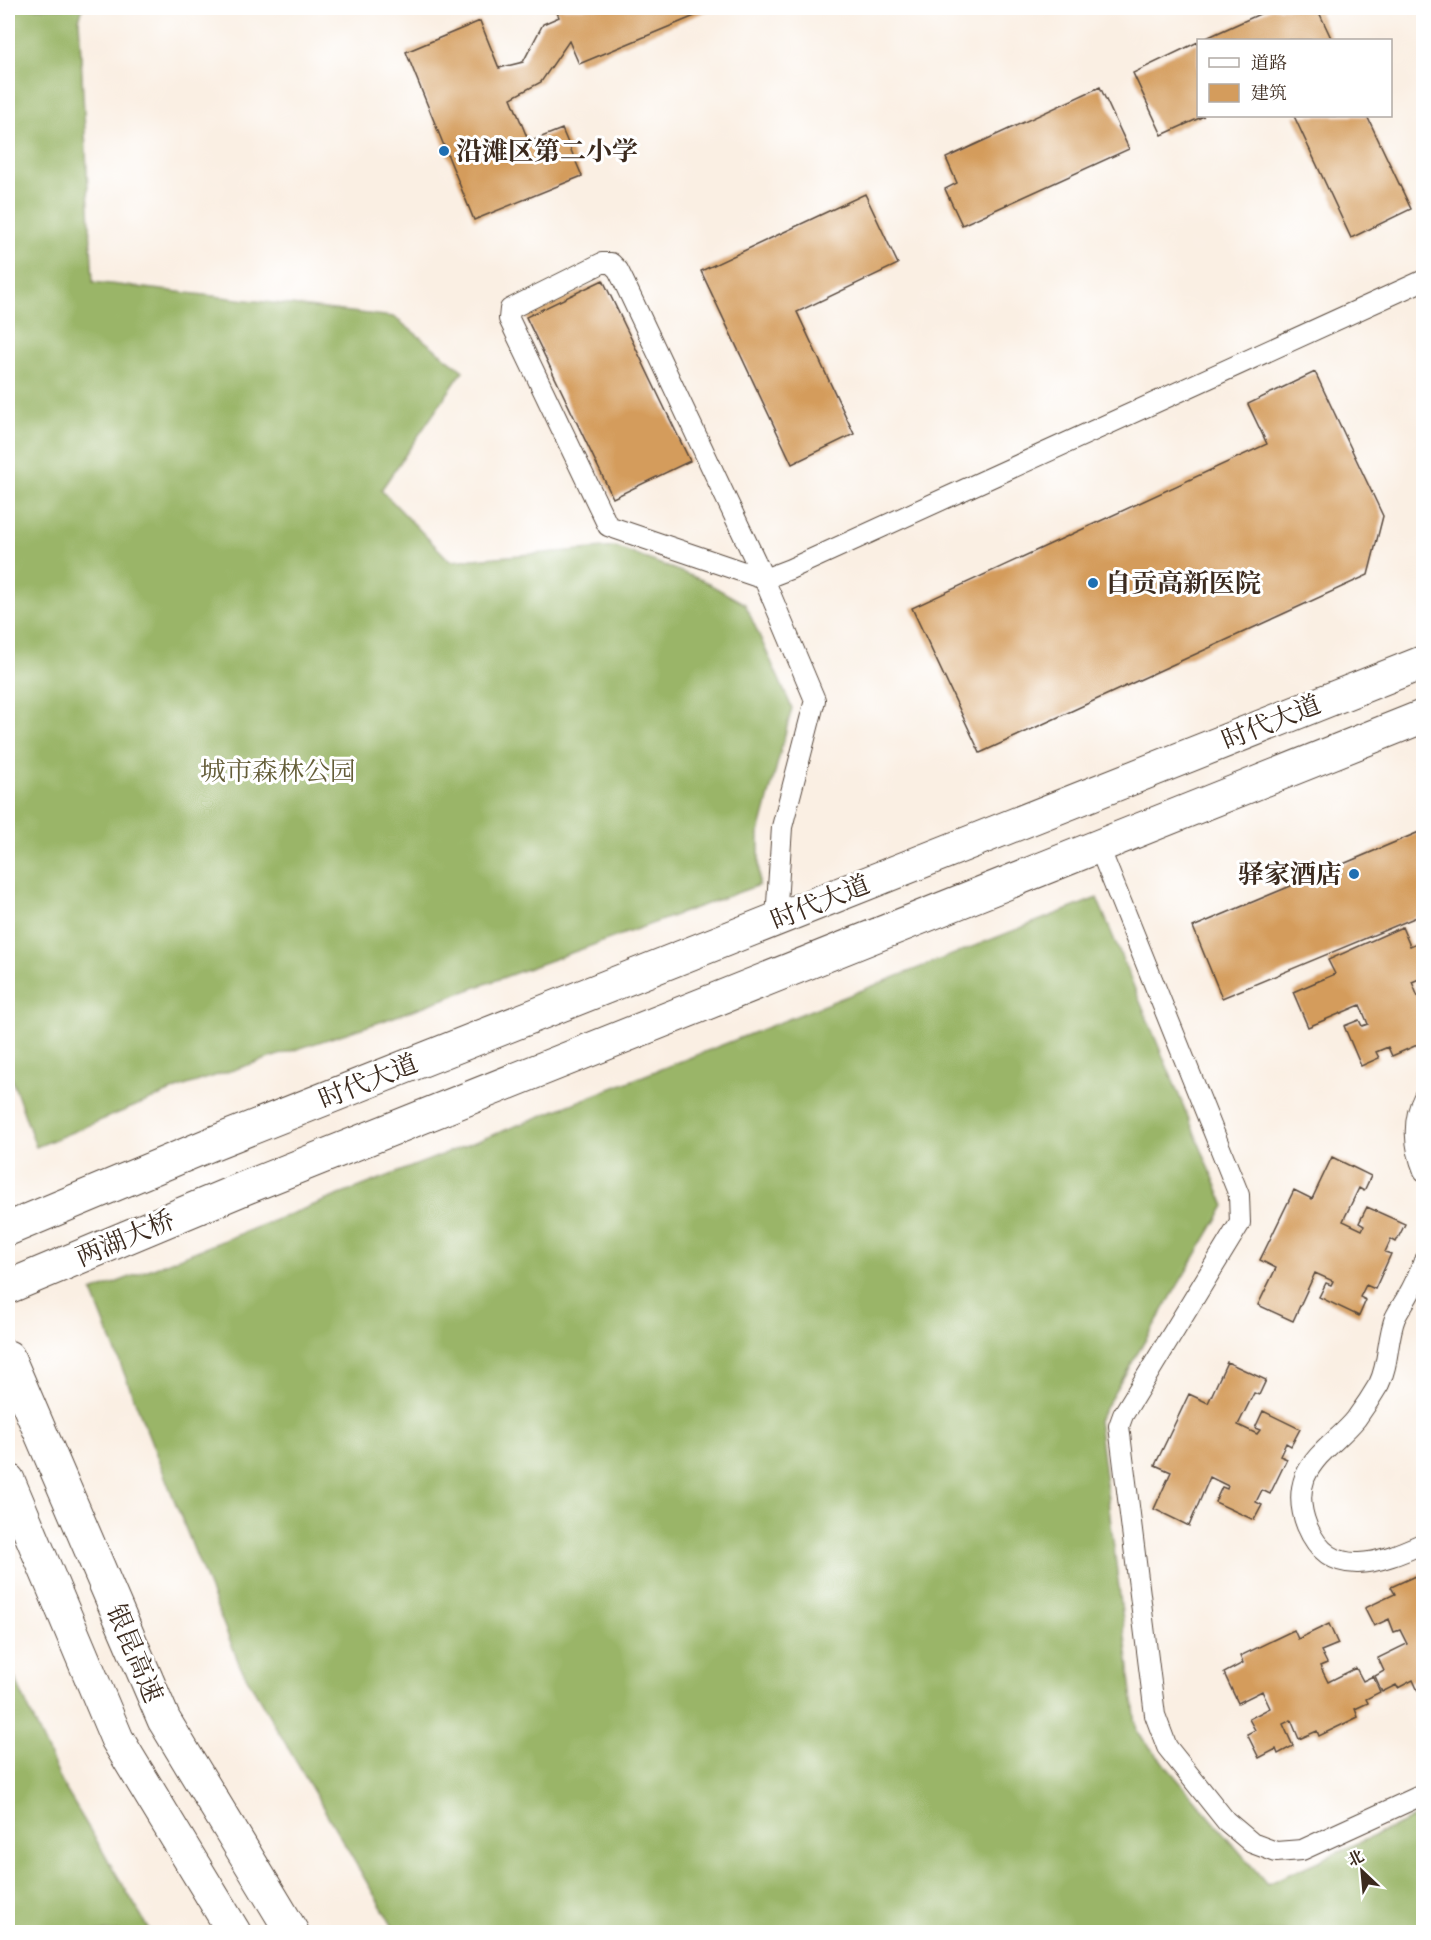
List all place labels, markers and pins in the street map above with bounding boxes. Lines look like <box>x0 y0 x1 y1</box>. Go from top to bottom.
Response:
place label: 沿滩区第二小学 <box>456 136 638 169</box>
marker: 沿滩区第二小学 <box>437 144 451 158</box>
place label: 自贡高新医院 <box>1105 568 1261 601</box>
marker: 自贡高新医院 <box>1086 576 1100 590</box>
place label: 驿家酒店 <box>1238 859 1342 892</box>
marker: 驿家酒店 <box>1347 867 1361 881</box>

